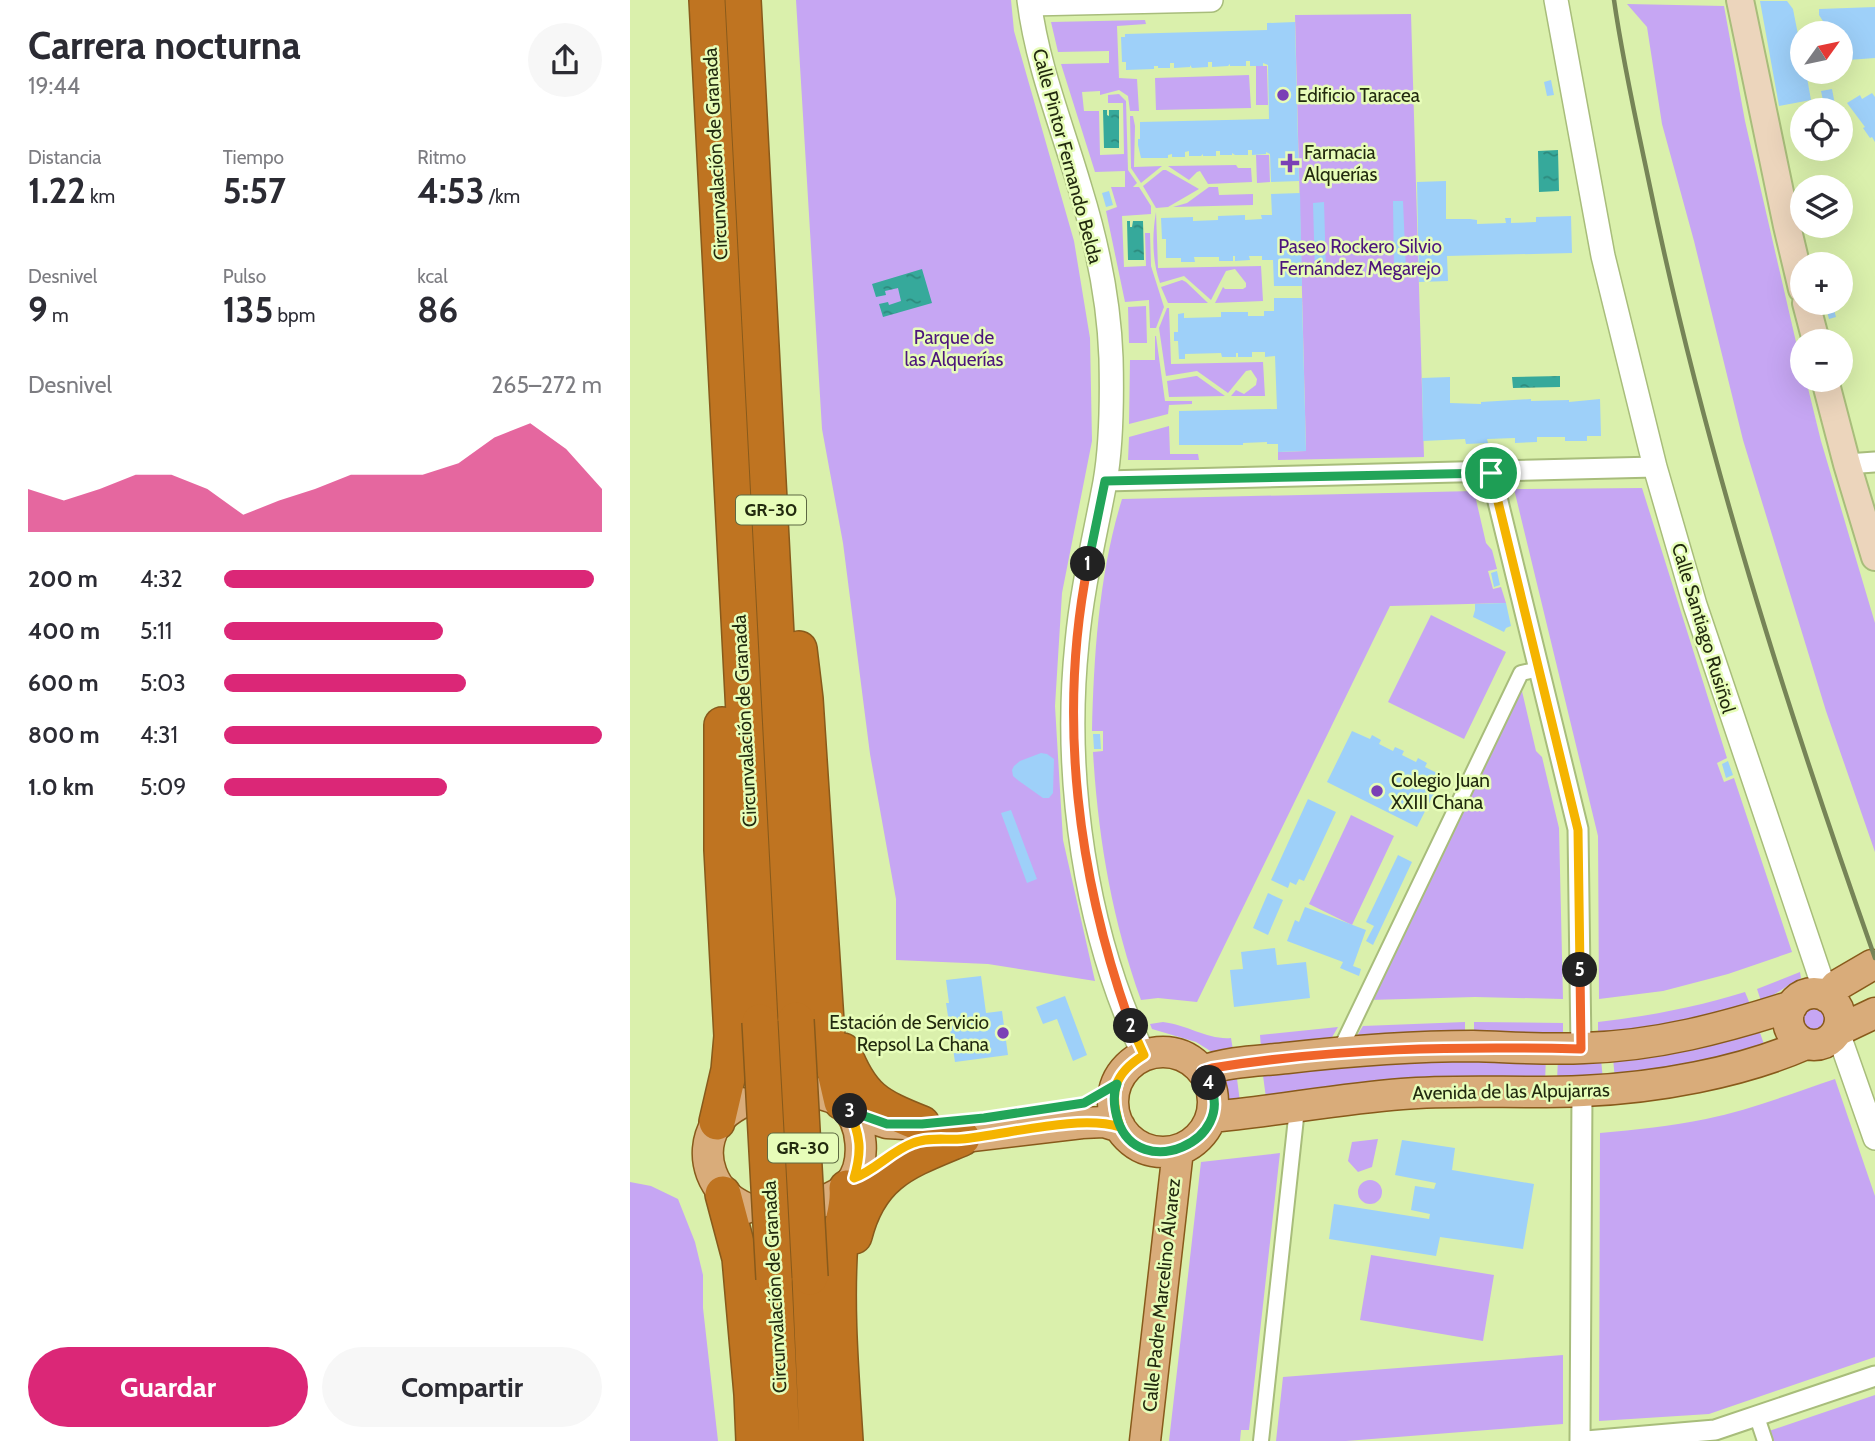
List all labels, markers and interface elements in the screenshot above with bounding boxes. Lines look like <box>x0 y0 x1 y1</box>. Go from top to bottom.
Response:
north arrow <box>1790 21 1853 84</box>
map controls <box>1790 21 1853 392</box>
text: Carrera nocturna <box>28 22 301 69</box>
button: share <box>528 23 602 97</box>
street label: Calle Pintor Fernando Belda <box>1028 46 1107 266</box>
street label: Circunvalación de Granada <box>698 47 733 261</box>
text: 19:44 <box>28 72 80 100</box>
place label: Edificio Taracea <box>1297 84 1420 107</box>
marker: Edificio Taracea <box>1275 87 1291 103</box>
button: locate <box>1790 98 1853 161</box>
place label: Farmacia Alquerías <box>1304 141 1377 186</box>
text: Distancia <box>28 146 102 169</box>
text: Tiempo <box>223 146 284 169</box>
text: Ritmo <box>417 146 466 169</box>
marker: Farmacia Alquerías <box>1282 155 1298 171</box>
text: 1.22 <box>28 169 86 212</box>
text: 5:57 <box>223 169 286 212</box>
text: 4:53 <box>417 169 485 212</box>
button: layers <box>1790 175 1853 238</box>
text: km <box>86 185 115 208</box>
text: /km <box>485 185 520 208</box>
park label: Paseo Rockero Silvio Fernández Megarejo <box>1278 235 1442 280</box>
button: + <box>1790 252 1853 315</box>
text: Desnivel <box>28 265 97 288</box>
text: Pulso <box>223 265 266 288</box>
text: kcal <box>417 265 448 288</box>
text: 9 <box>28 288 48 331</box>
text: 135 <box>223 288 273 331</box>
text: 86 <box>417 288 458 331</box>
text: m <box>48 304 69 327</box>
text: bpm <box>273 304 315 327</box>
park label: Parque de las Alquerías <box>905 326 1004 371</box>
button: − <box>1790 329 1853 392</box>
text: Desnivel <box>28 371 112 399</box>
text: 265–272 m <box>491 371 602 399</box>
pin <box>1461 443 1521 503</box>
icon: arrive <box>1472 454 1510 492</box>
road number: GR-30 <box>736 496 806 524</box>
street label: Calle Santiago Rusiñol <box>1667 540 1741 717</box>
pin: 1 <box>1070 546 1106 582</box>
text: 1 <box>1084 552 1091 575</box>
text: 200 m <box>28 565 98 593</box>
text: 4:32 <box>140 565 183 593</box>
street label: Circunvalación de Granada <box>727 614 762 828</box>
text: 400 m <box>28 617 100 645</box>
text: 5:11 <box>140 617 172 645</box>
text: 600 m <box>28 669 99 697</box>
text: 5:03 <box>140 669 186 697</box>
text: 800 m <box>28 721 100 749</box>
text: 4:31 <box>140 721 178 749</box>
place label: Colegio Juan XXIII Chana <box>1391 769 1490 814</box>
text: 1.0 km <box>28 773 94 801</box>
text: 5:09 <box>140 773 186 801</box>
marker: Colegio Juan XXIII Chana <box>1369 783 1385 799</box>
pin: 5 <box>1562 953 1598 988</box>
text: 5 <box>1574 958 1585 981</box>
pin: 2 <box>1114 1009 1148 1044</box>
place label: Estación de Servicio Repsol La Chana <box>829 1011 989 1056</box>
text: 2 <box>1125 1014 1136 1037</box>
marker: Estación de Servicio Repsol La Chana <box>995 1025 1011 1041</box>
pin: 4 <box>1192 1066 1226 1100</box>
text: 4 <box>1203 1071 1214 1094</box>
street label: Avenida de las Alpujarras <box>1412 1078 1610 1105</box>
pin: 3 <box>832 1094 868 1128</box>
text: 3 <box>844 1099 855 1122</box>
road number: GR-30 <box>768 1134 838 1162</box>
street label: Calle Padre Marcelino Álvarez <box>1137 1177 1185 1413</box>
street label: Circunvalación de Granada <box>757 1180 792 1394</box>
button: Guardar <box>28 1347 308 1427</box>
button: Compartir <box>322 1347 602 1427</box>

